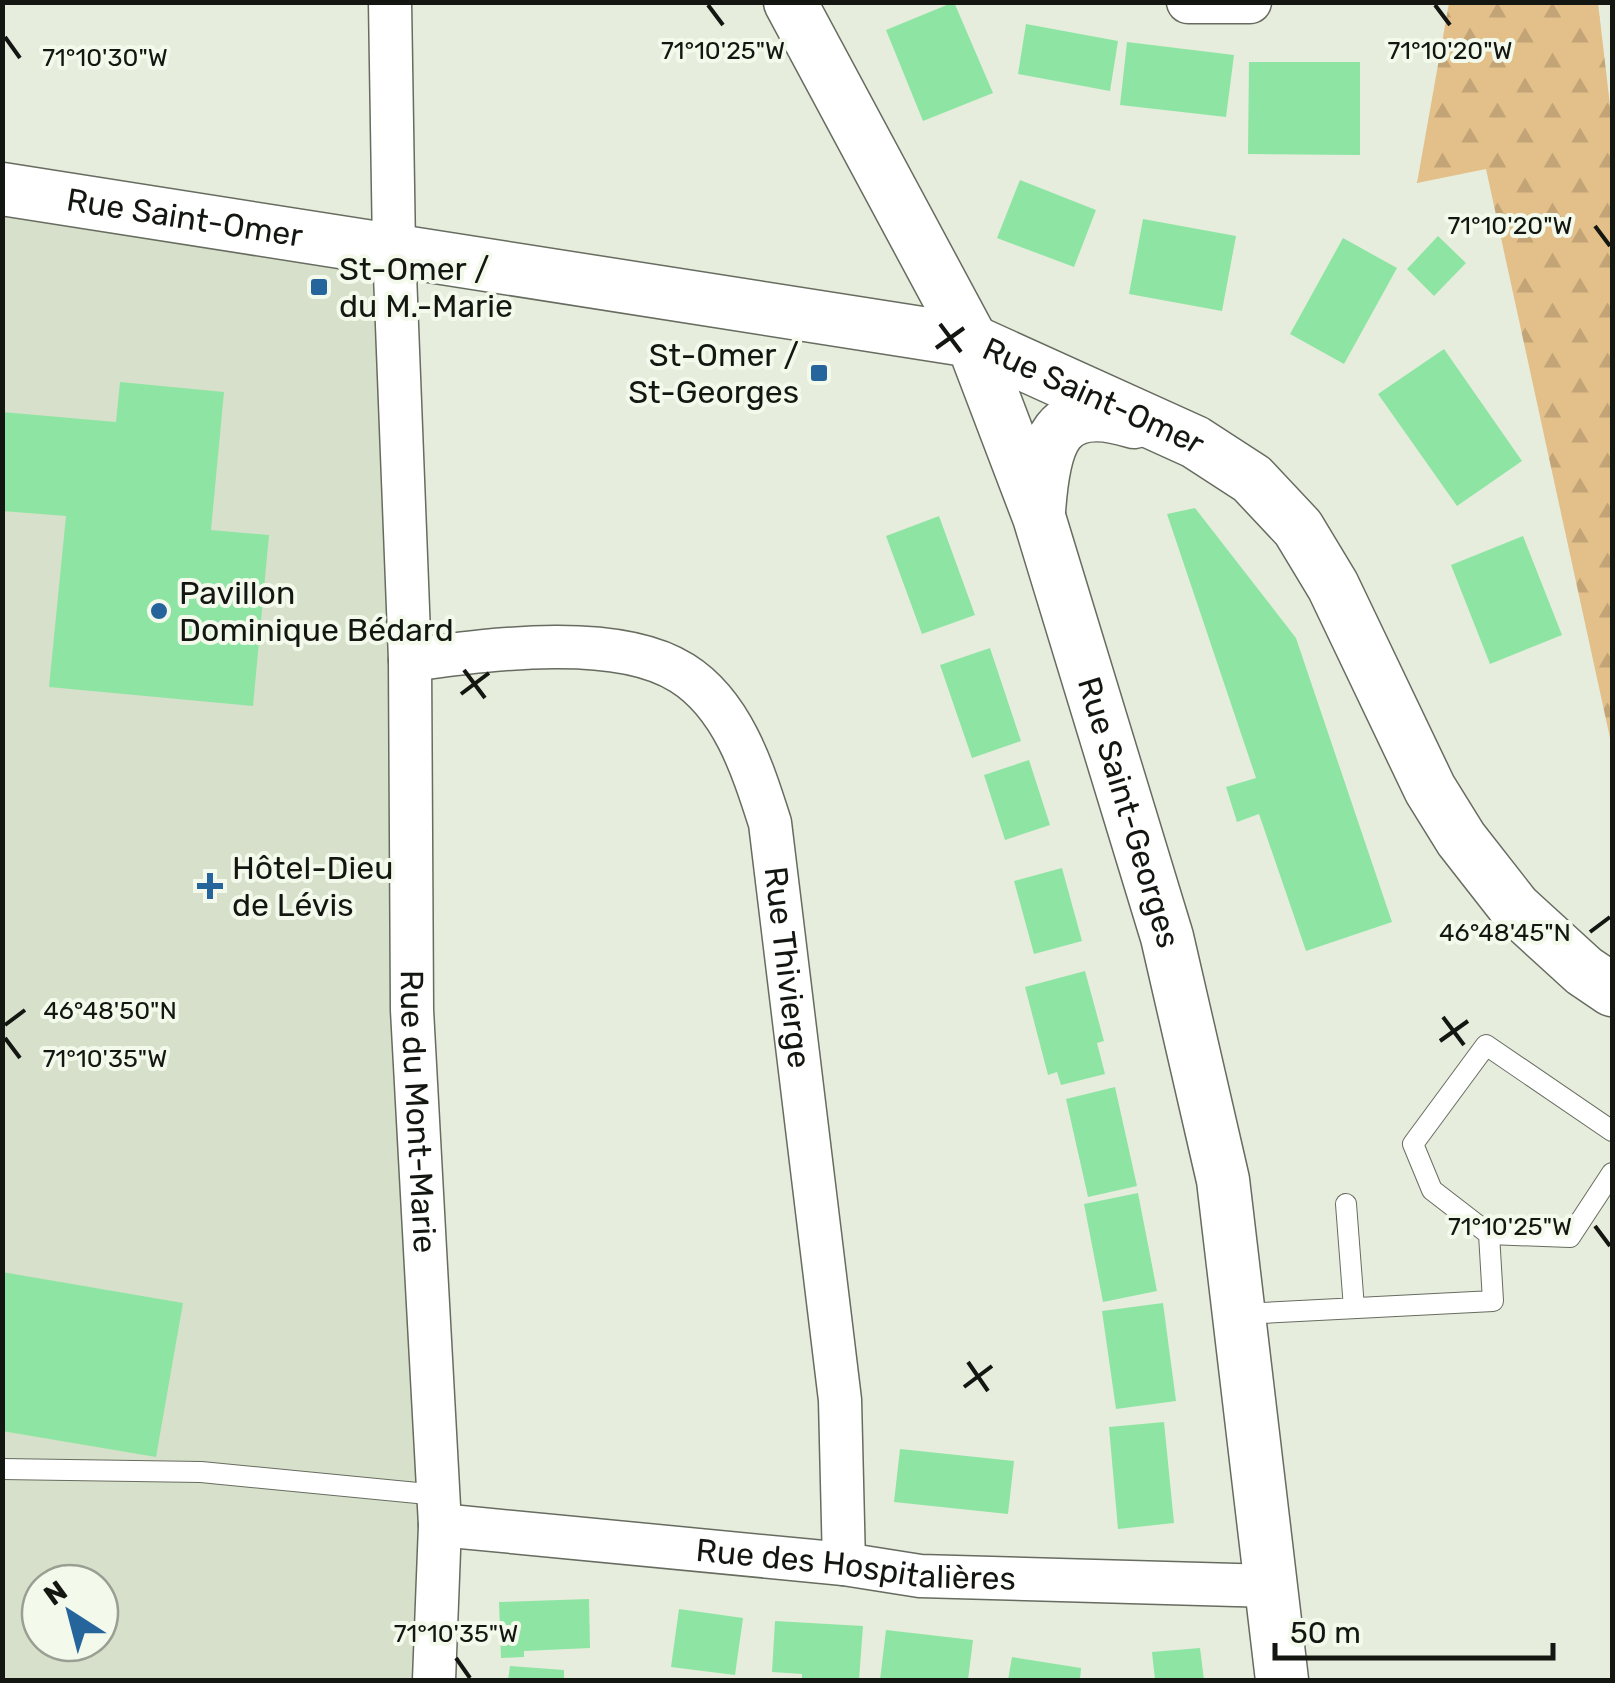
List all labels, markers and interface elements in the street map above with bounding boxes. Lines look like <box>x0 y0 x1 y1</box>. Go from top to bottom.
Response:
text: 71°10'25"W <box>661 36 785 65</box>
text: 71°10'20"W <box>1387 36 1513 65</box>
text: 71°10'30"W <box>42 43 168 72</box>
street label: Rue Saint-Omer <box>64 180 305 255</box>
text: 71°10'20"W <box>1447 211 1573 240</box>
place label: St-Omer / du M.-Marie <box>339 250 513 325</box>
marker: St-Omer / du M.-Marie <box>308 276 330 298</box>
street label: Rue Saint-Omer <box>977 329 1212 462</box>
place label: St-Omer / St-Georges <box>628 336 799 411</box>
marker: St-Omer / St-Georges <box>808 362 830 384</box>
place label: Pavillon Dominique Bédard <box>179 574 454 649</box>
marker: Pavillon Dominique Bédard <box>148 600 170 622</box>
street label: Rue Saint-Georges <box>1070 672 1188 952</box>
place label: Hôtel-Dieu de Lévis <box>232 849 394 924</box>
street label: Rue Thivierge <box>756 865 819 1070</box>
marker: Hôtel-Dieu de Lévis <box>197 873 223 899</box>
text: 46°48'45"N <box>1439 918 1571 947</box>
street label: Rue du Mont-Marie <box>393 970 444 1254</box>
text: 46°48'50"N <box>43 996 177 1025</box>
text: 71°10'35"W <box>43 1044 167 1073</box>
text: 71°10'25"W <box>1448 1212 1572 1241</box>
street label: Rue des Hospitalières <box>694 1531 1016 1598</box>
north arrow <box>20 1563 120 1663</box>
text: N <box>38 1574 73 1612</box>
scale bar <box>1275 1598 1552 1660</box>
text: 50 m <box>1290 1615 1361 1651</box>
text: 71°10'35"W <box>394 1619 518 1648</box>

